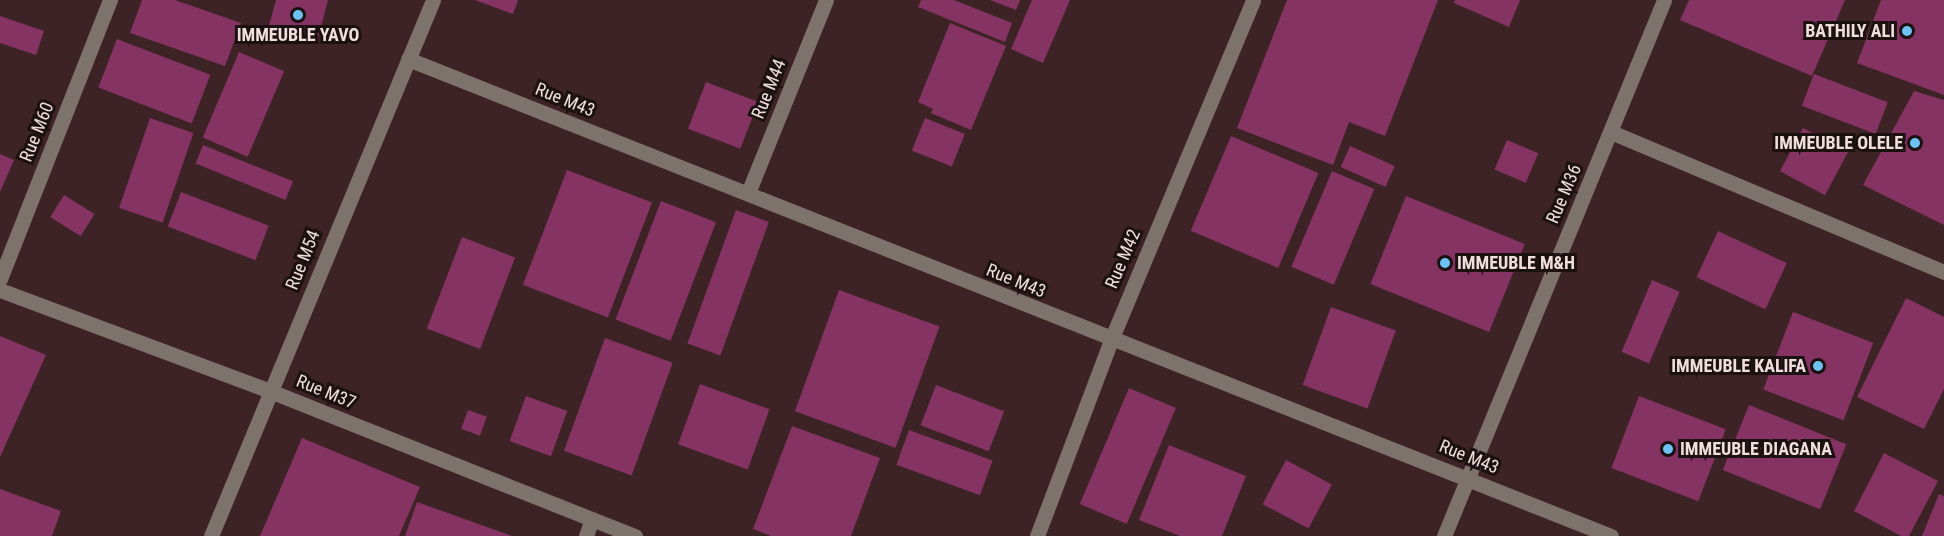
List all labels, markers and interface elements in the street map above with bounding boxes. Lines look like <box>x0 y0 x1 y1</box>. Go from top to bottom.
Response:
marker: IMMEUBLE YAVO <box>291 8 305 22</box>
place label: BATHILY ALI <box>1805 20 1895 42</box>
place label: IMMEUBLE YAVO <box>237 24 359 46</box>
marker: BATHILY ALI <box>1900 24 1914 38</box>
street label: Rue M44 <box>747 56 791 122</box>
street label: Rue M43 <box>532 78 598 122</box>
street label: Rue M60 <box>15 99 59 165</box>
place label: IMMEUBLE OLELE <box>1774 132 1903 154</box>
marker: IMMEUBLE OLELE <box>1908 136 1922 150</box>
street label: Rue M36 <box>1542 161 1586 227</box>
street label: Rue M42 <box>1101 226 1145 292</box>
street label: Rue M54 <box>281 227 325 293</box>
place label: IMMEUBLE M&H <box>1457 252 1575 274</box>
marker: IMMEUBLE M&H <box>1438 256 1452 270</box>
street label: Rue M43 <box>983 259 1049 303</box>
place label: IMMEUBLE KALIFA <box>1671 355 1806 377</box>
marker: IMMEUBLE KALIFA <box>1811 359 1825 373</box>
street label: Rue M37 <box>293 370 359 414</box>
street label: Rue M43 <box>1436 435 1502 479</box>
place label: IMMEUBLE DIAGANA <box>1680 438 1832 460</box>
marker: IMMEUBLE DIAGANA <box>1661 442 1675 456</box>

